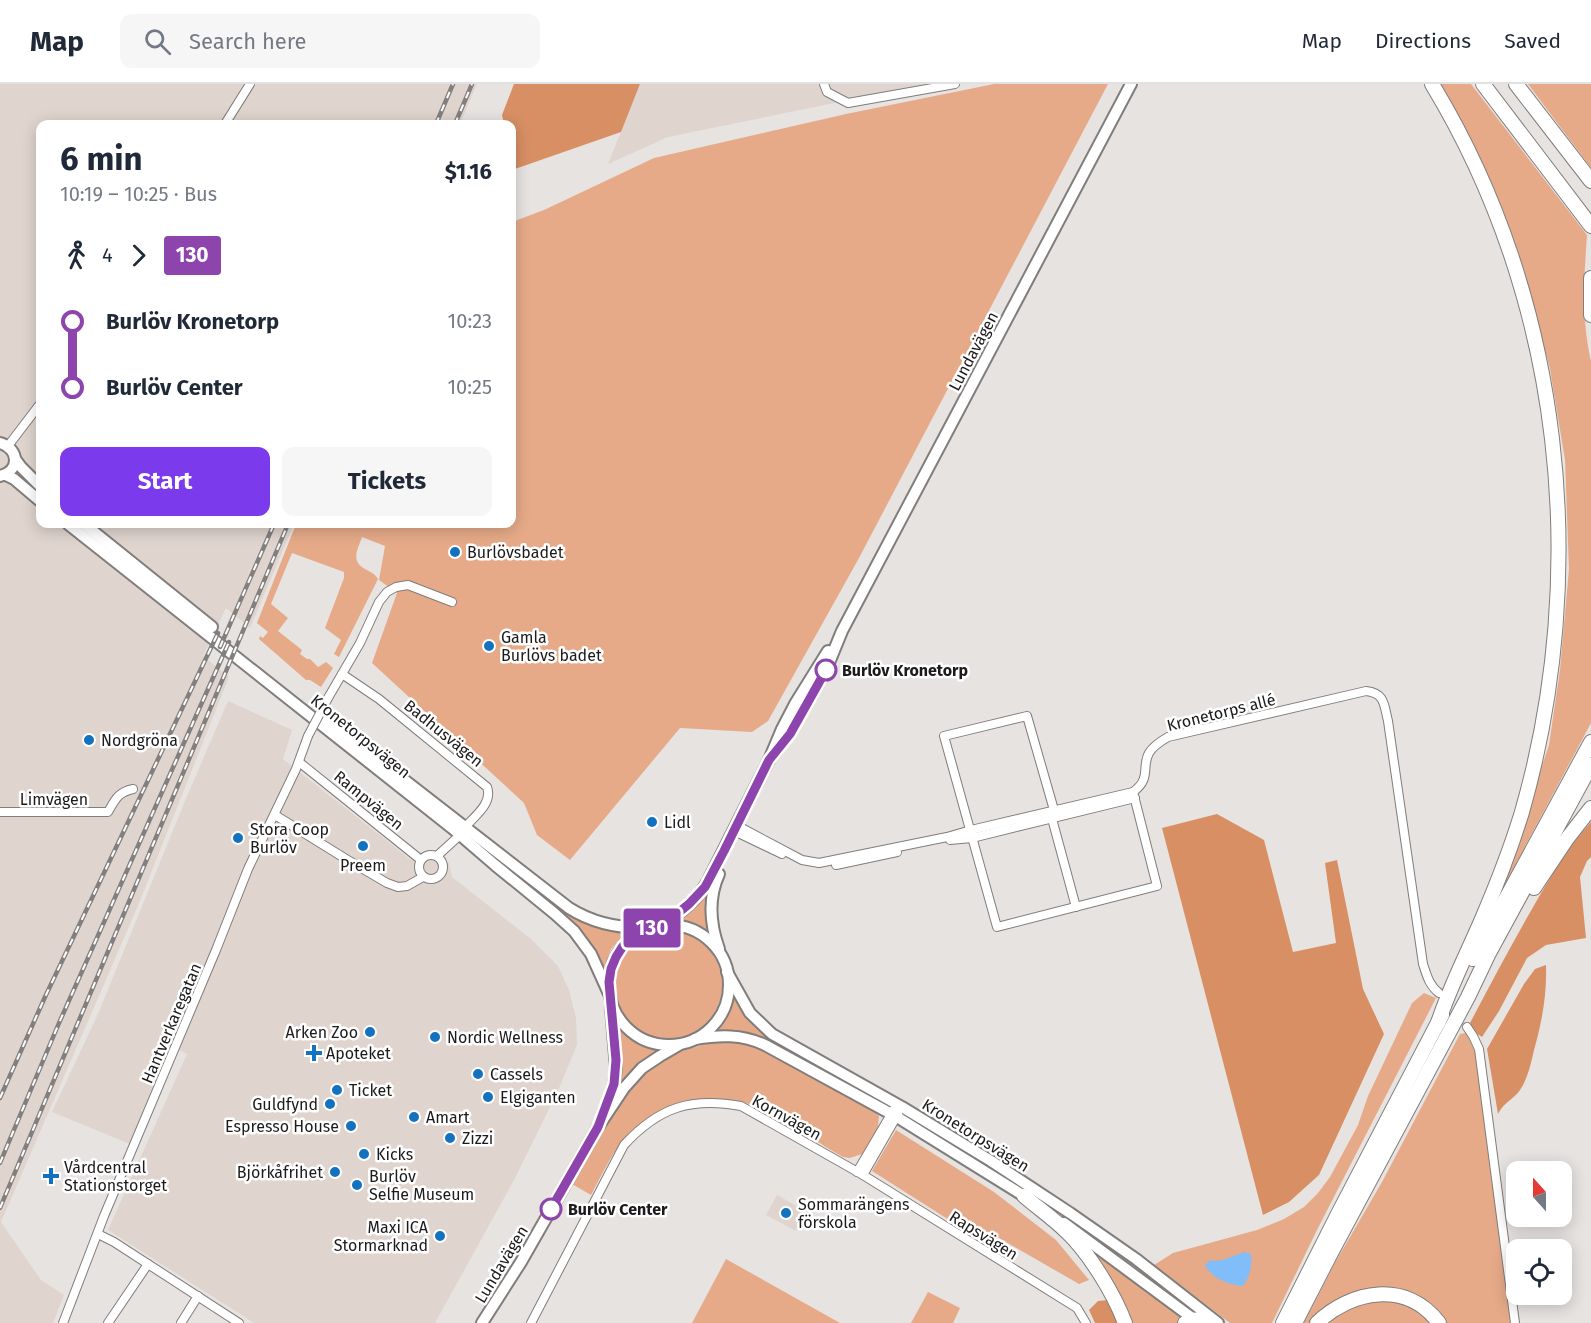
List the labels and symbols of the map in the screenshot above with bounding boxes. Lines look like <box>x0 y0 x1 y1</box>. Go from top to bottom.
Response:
street label: Lundavägen <box>945 308 1002 394</box>
place label: Burlövsbadet <box>467 543 564 562</box>
marker: Burlövsbadet <box>448 545 462 559</box>
place label: Gamla Burlövs badet <box>501 628 602 665</box>
marker: Gamla Burlövs badet <box>482 639 496 653</box>
marker: Burlöv Kronetorp <box>815 659 837 681</box>
place label: Burlöv Kronetorp <box>842 661 968 680</box>
street label: Kronetorpsvägen <box>307 690 414 782</box>
street label: Kronetorps allé <box>1165 690 1277 735</box>
street label: Badhusvägen <box>400 696 487 771</box>
place label: Nordgröna <box>101 731 178 750</box>
marker: Nordgröna <box>82 733 96 747</box>
street label: Rampvägen <box>330 767 407 834</box>
street label: Limvägen <box>20 790 88 809</box>
place label: Lidl <box>664 813 691 832</box>
marker: Lidl <box>645 815 659 829</box>
place label: Stora Coop Burlöv <box>250 820 329 857</box>
marker: Stora Coop Burlöv <box>231 831 245 845</box>
marker: Preem <box>356 839 370 853</box>
place label: Preem <box>340 856 386 875</box>
line badge: 130 <box>618 908 686 948</box>
street label: Hantverkaregatan <box>138 960 205 1086</box>
place label: Arken Zoo <box>286 1023 358 1042</box>
marker: Arken Zoo <box>363 1025 377 1039</box>
place label: Nordic Wellness <box>447 1028 563 1047</box>
marker: Nordic Wellness <box>428 1030 442 1044</box>
place label: Apoteket <box>326 1044 391 1063</box>
marker: Apoteket <box>307 1046 321 1060</box>
place label: Cassels <box>490 1065 543 1084</box>
marker: Cassels <box>471 1067 485 1081</box>
place label: Ticket <box>349 1081 392 1100</box>
marker: Ticket <box>330 1083 344 1097</box>
place label: Elgiganten <box>500 1088 576 1107</box>
marker: Elgiganten <box>481 1090 495 1104</box>
street label: Kornvägen <box>749 1091 825 1144</box>
place label: Guldfynd <box>252 1095 318 1114</box>
street label: Kronetorpsvägen <box>919 1095 1033 1176</box>
marker: Guldfynd <box>323 1097 337 1111</box>
place label: Amart <box>426 1108 470 1127</box>
marker: Amart <box>407 1110 421 1124</box>
place label: Espresso House <box>225 1117 339 1136</box>
marker: Espresso House <box>344 1119 358 1133</box>
place label: Zizzi <box>462 1129 493 1148</box>
marker: Zizzi <box>443 1131 457 1145</box>
place label: Kicks <box>376 1145 413 1164</box>
marker: Kicks <box>357 1147 371 1161</box>
place label: Vårdcentral Stationstorget <box>64 1158 167 1195</box>
north arrow <box>1506 1161 1572 1227</box>
place label: Björkåfrihet <box>237 1163 323 1182</box>
marker: Björkåfrihet <box>328 1165 342 1179</box>
marker: Vårdcentral Stationstorget <box>42 1167 60 1185</box>
place label: Burlöv Selfie Museum <box>369 1167 474 1204</box>
marker: Burlöv Selfie Museum <box>350 1178 364 1192</box>
place label: Sommarängens förskola <box>798 1195 910 1232</box>
marker: Burlöv Center <box>540 1198 562 1220</box>
place label: Burlöv Center <box>568 1200 668 1219</box>
marker: Sommarängens förskola <box>779 1206 793 1220</box>
street label: Rapsvägen <box>946 1207 1022 1264</box>
place label: Maxi ICA Stormarknad <box>334 1218 429 1255</box>
street label: Lundavägen <box>471 1222 532 1306</box>
marker: Maxi ICA Stormarknad <box>433 1229 447 1243</box>

